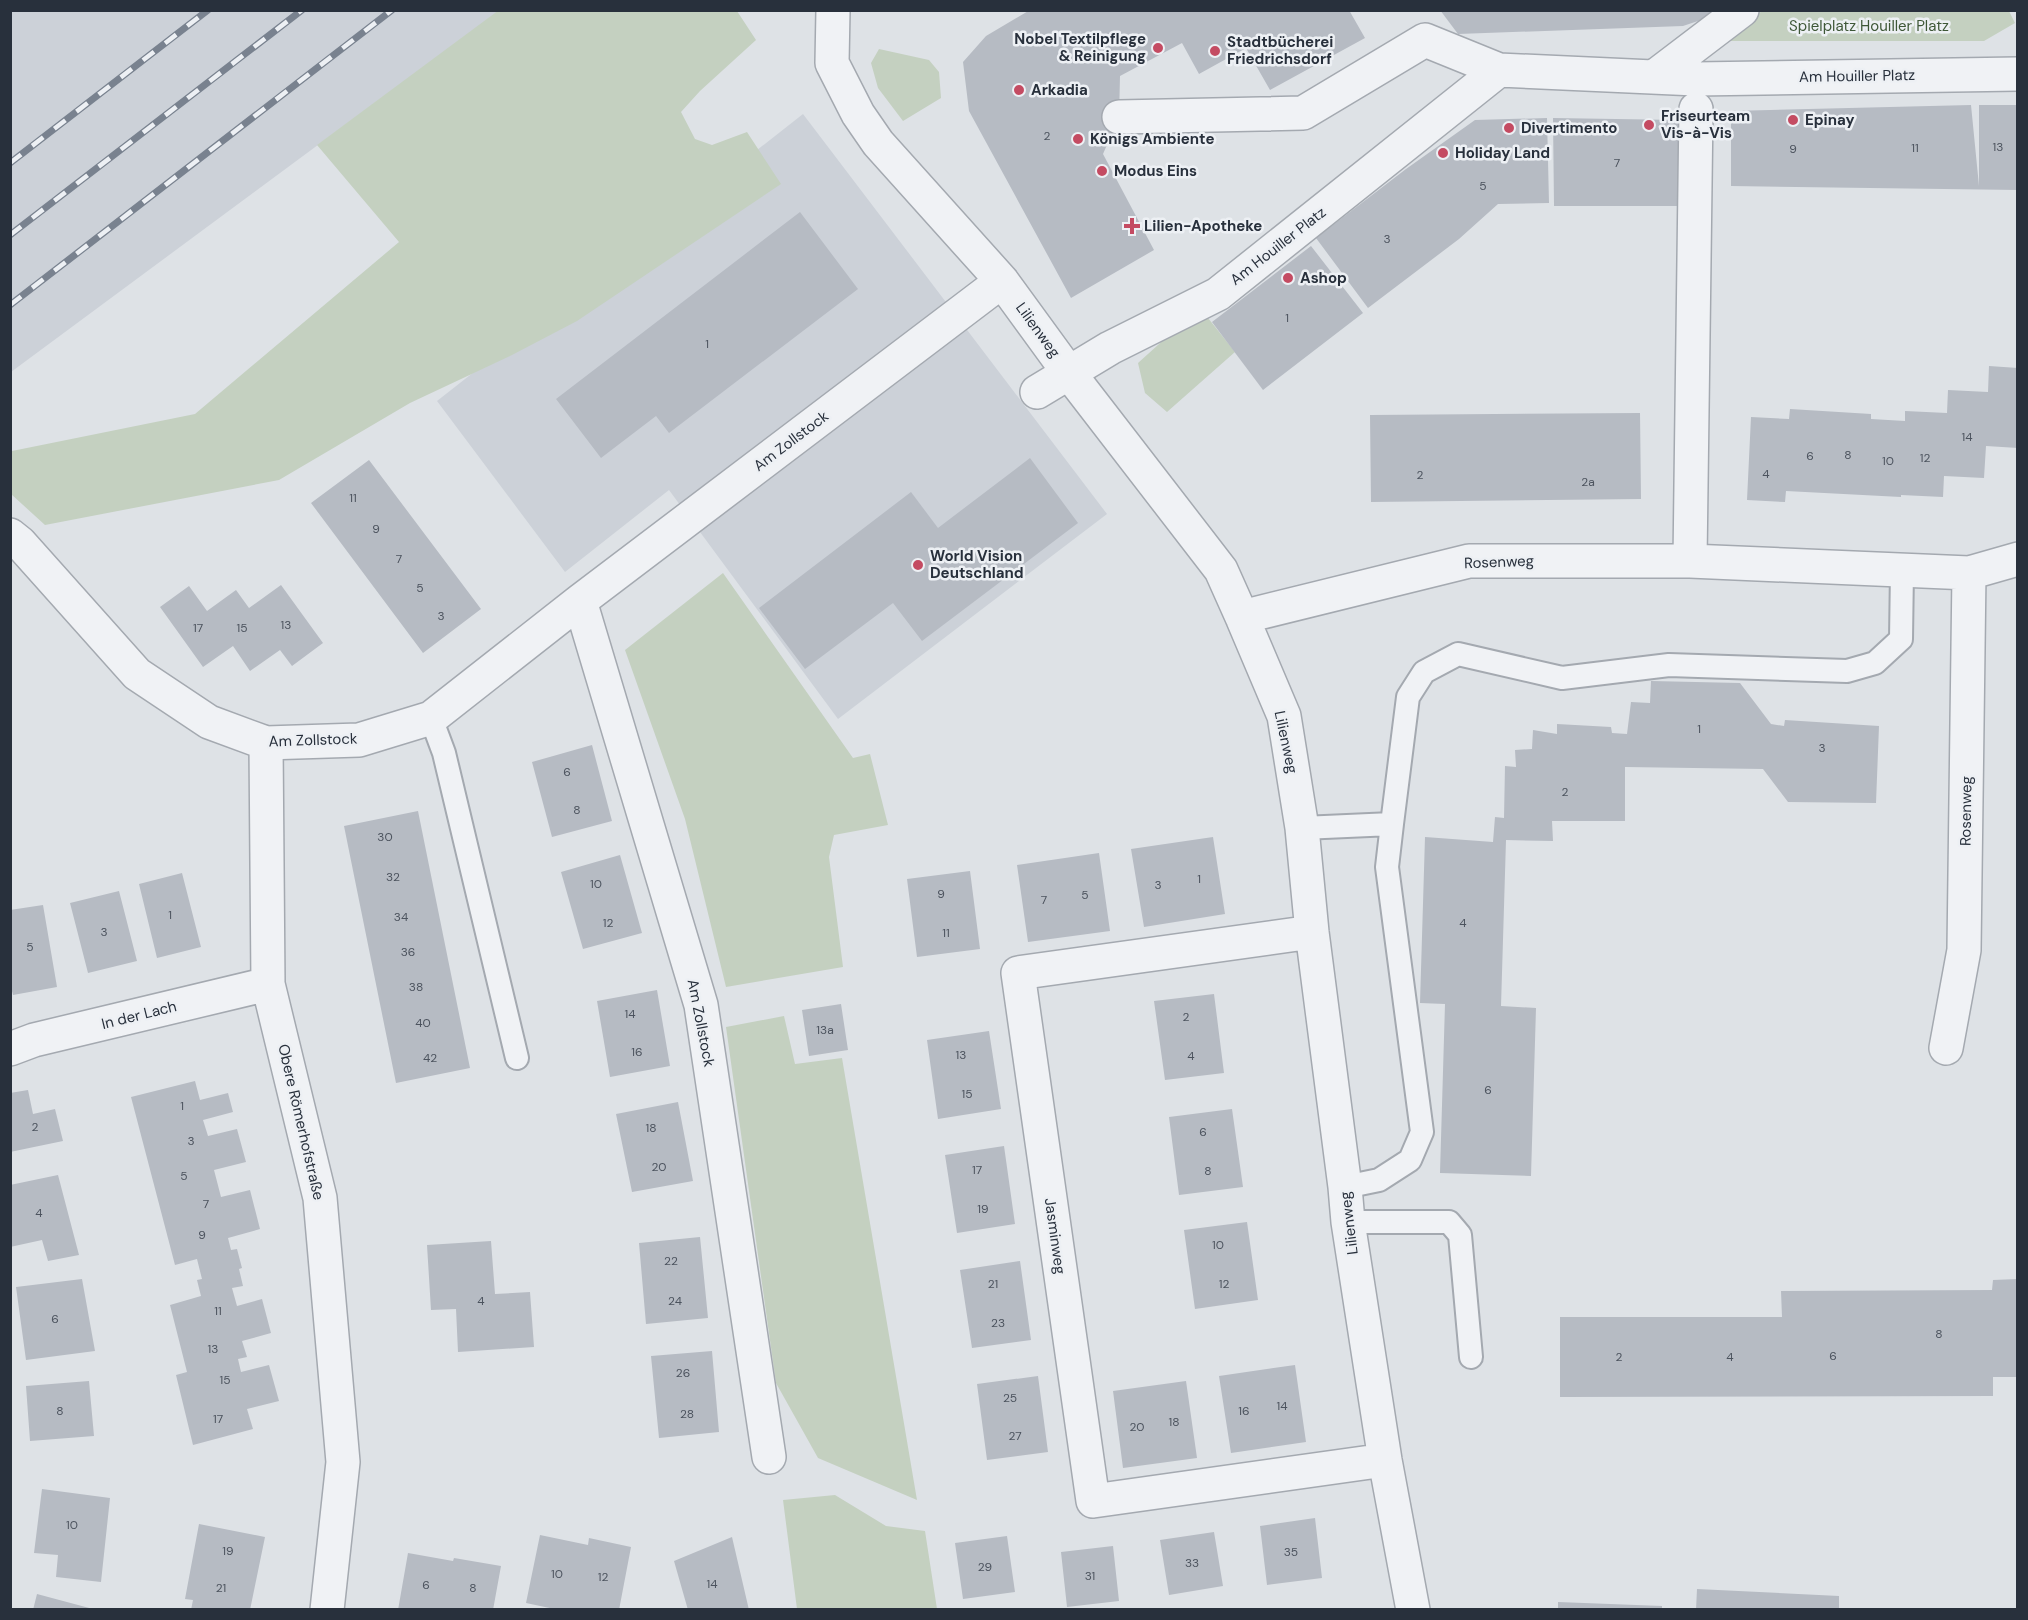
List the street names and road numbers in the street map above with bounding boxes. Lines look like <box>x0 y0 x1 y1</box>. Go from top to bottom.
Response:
street label: Am Houiller Platz <box>1799 65 1915 87</box>
street label: Am Houiller Platz <box>1226 202 1330 290</box>
street label: Lilienweg <box>1011 298 1065 362</box>
street label: Am Zollstock <box>749 406 833 476</box>
street label: Rosenweg <box>1464 551 1534 573</box>
street label: Lilienweg <box>1270 709 1302 775</box>
street label: Am Zollstock <box>268 728 358 752</box>
street label: Rosenweg <box>1955 776 1977 846</box>
street label: Am Zollstock <box>683 977 719 1069</box>
street label: In der Lach <box>99 996 179 1034</box>
street label: Obere Römerhofstraße <box>273 1042 329 1202</box>
street label: Lilienweg <box>1335 1190 1363 1256</box>
street label: Jasminweg <box>1040 1197 1070 1275</box>

